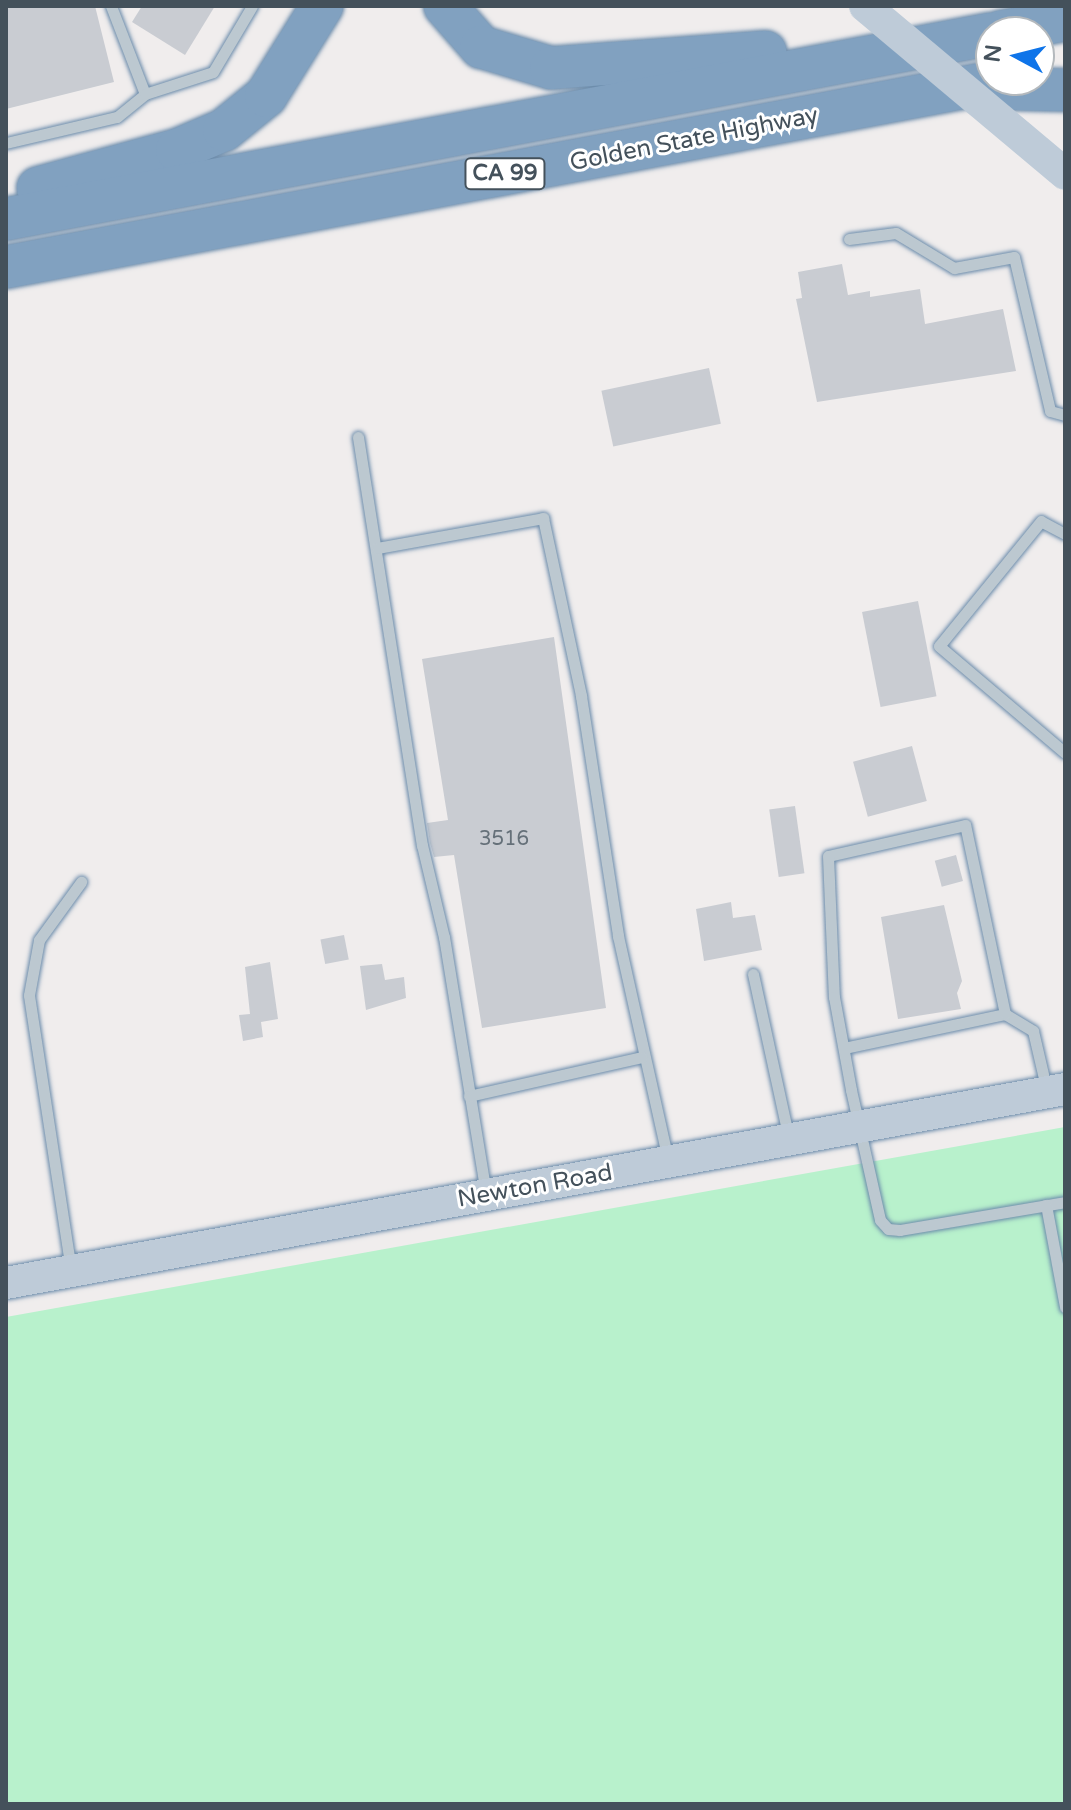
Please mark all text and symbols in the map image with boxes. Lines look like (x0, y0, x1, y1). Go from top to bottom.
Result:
north arrow (975, 16, 1055, 96)
text: N (979, 43, 1007, 64)
street label: Golden State Highway (567, 101, 821, 177)
road number: CA 99 (463, 156, 547, 192)
house number: 3516 (479, 827, 529, 851)
street label: Newton Road (455, 1158, 615, 1214)

